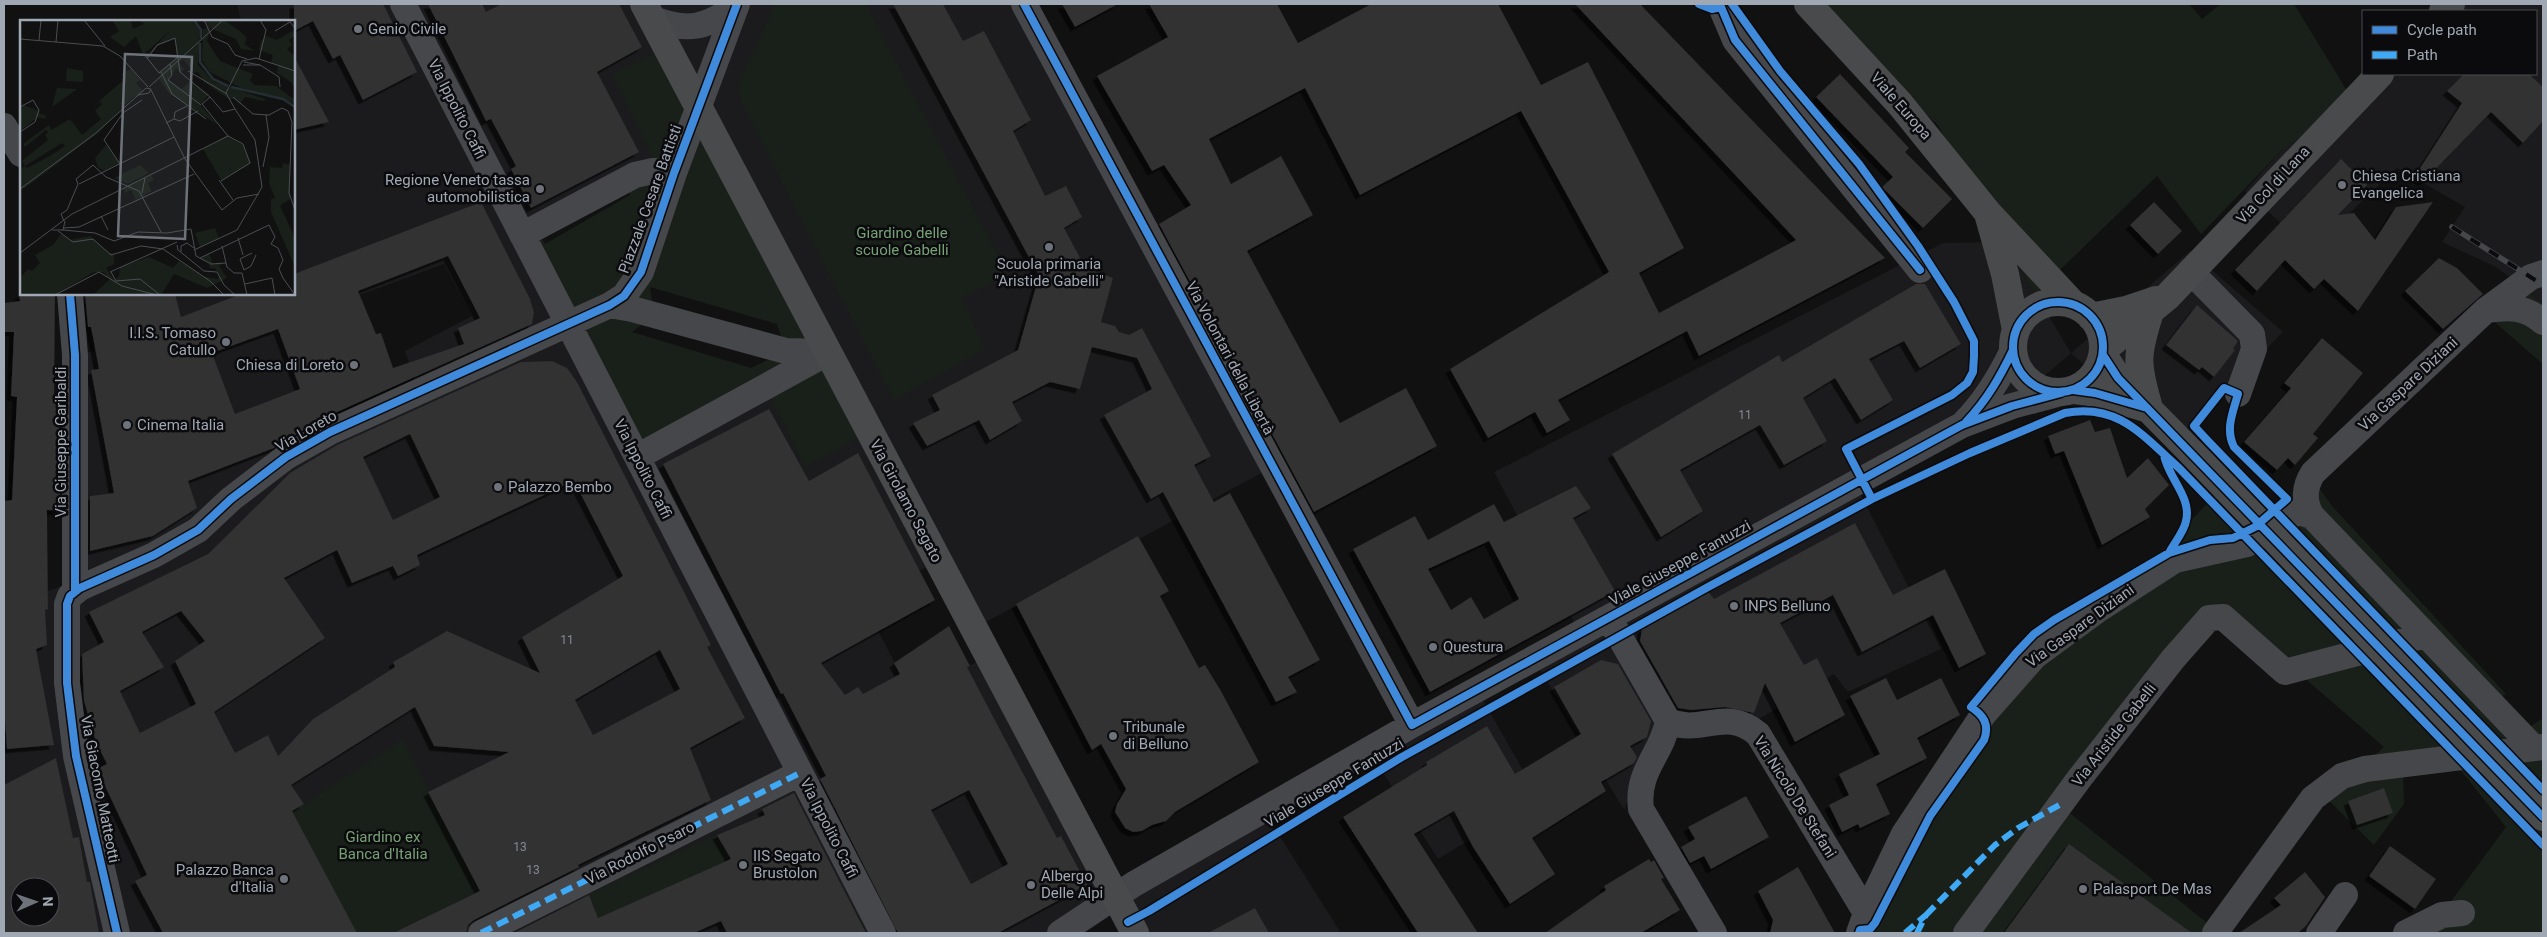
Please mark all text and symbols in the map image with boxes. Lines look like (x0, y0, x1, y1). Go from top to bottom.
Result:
legend (2362, 10, 2537, 75)
inset map (20, 20, 295, 295)
place label: Genio Civile (368, 20, 446, 38)
text: Cycle path (2407, 21, 2477, 39)
marker: Genio Civile (352, 23, 364, 35)
text: Path (2407, 46, 2438, 64)
street label: Via Ippolito Caffi (424, 56, 490, 162)
street label: Viale Europa (1867, 69, 1935, 143)
street label: Piazzale Cesare Battisti (615, 122, 685, 276)
street label: Via Col di Lana (2233, 143, 2313, 227)
place label: Chiesa Cristiana Evangelica (2352, 167, 2461, 202)
place label: Regione Veneto tassa automobilistica (385, 171, 530, 206)
marker: Chiesa Cristiana Evangelica (2336, 179, 2348, 191)
marker: Regione Veneto tassa automobilistica (534, 183, 546, 195)
park label: Giardino delle scuole Gabelli (855, 224, 949, 259)
marker: Scuola primaria "Aristide Gabelli" (1043, 241, 1055, 253)
place label: Scuola primaria "Aristide Gabelli" (994, 255, 1104, 290)
street label: Via Volontari della Libertà (1182, 278, 1278, 438)
place label: I.I.S. Tomaso Catullo (129, 324, 216, 359)
street label: Via Gaspare Diziani (2355, 333, 2461, 435)
marker: I.I.S. Tomaso Catullo (220, 336, 232, 348)
place label: Chiesa di Loreto (236, 356, 344, 374)
marker: Chiesa di Loreto (348, 359, 360, 371)
street label: Via Giuseppe Garibaldi (52, 367, 70, 517)
street label: Via Loreto (272, 406, 340, 456)
house number: 11 (1738, 408, 1752, 422)
place label: Cinema Italia (137, 416, 224, 434)
street label: Via Ippolito Caffi (610, 416, 676, 522)
marker: Cinema Italia (121, 419, 133, 431)
street label: Via Girolamo Segato (866, 437, 946, 565)
place label: Palazzo Bembo (508, 478, 612, 496)
marker: Palazzo Bembo (492, 481, 504, 493)
street label: Viale Giuseppe Fantuzzi (1606, 517, 1754, 609)
street label: Via Gaspare Diziani (2022, 581, 2138, 671)
place label: INPS Belluno (1744, 597, 1831, 615)
marker: INPS Belluno (1728, 600, 1740, 612)
house number: 11 (560, 633, 574, 647)
place label: Questura (1443, 638, 1503, 656)
marker: Questura (1427, 641, 1439, 653)
street label: Via Aristide Gabelli (2068, 680, 2160, 790)
street label: Via Giacomo Matteotti (77, 714, 123, 864)
place label: Tribunale di Belluno (1123, 718, 1189, 753)
marker: Tribunale di Belluno (1107, 730, 1119, 742)
street label: Via Nicolò De Stefani (1750, 733, 1840, 861)
street label: Viale Giuseppe Fantuzzi (1261, 734, 1407, 832)
street label: Via Ippolito Caffi (796, 775, 862, 881)
street label: Via Rodolfo Psaro (583, 818, 697, 888)
park label: Giardino ex Banca d'Italia (338, 828, 428, 863)
house number: 13 (513, 840, 527, 854)
place label: IIS Segato Brustolon (753, 847, 821, 882)
marker: IIS Segato Brustolon (737, 859, 749, 871)
place label: Palazzo Banca d'Italia (176, 861, 274, 896)
house number: 13 (526, 863, 540, 877)
place label: Albergo Delle Alpi (1041, 867, 1103, 902)
marker: Palazzo Banca d'Italia (278, 873, 290, 885)
north arrow (10, 877, 60, 927)
marker: Albergo Delle Alpi (1025, 879, 1037, 891)
place label: Palasport De Mas (2093, 880, 2212, 898)
marker: Palasport De Mas (2077, 883, 2089, 895)
text: N (40, 896, 56, 907)

